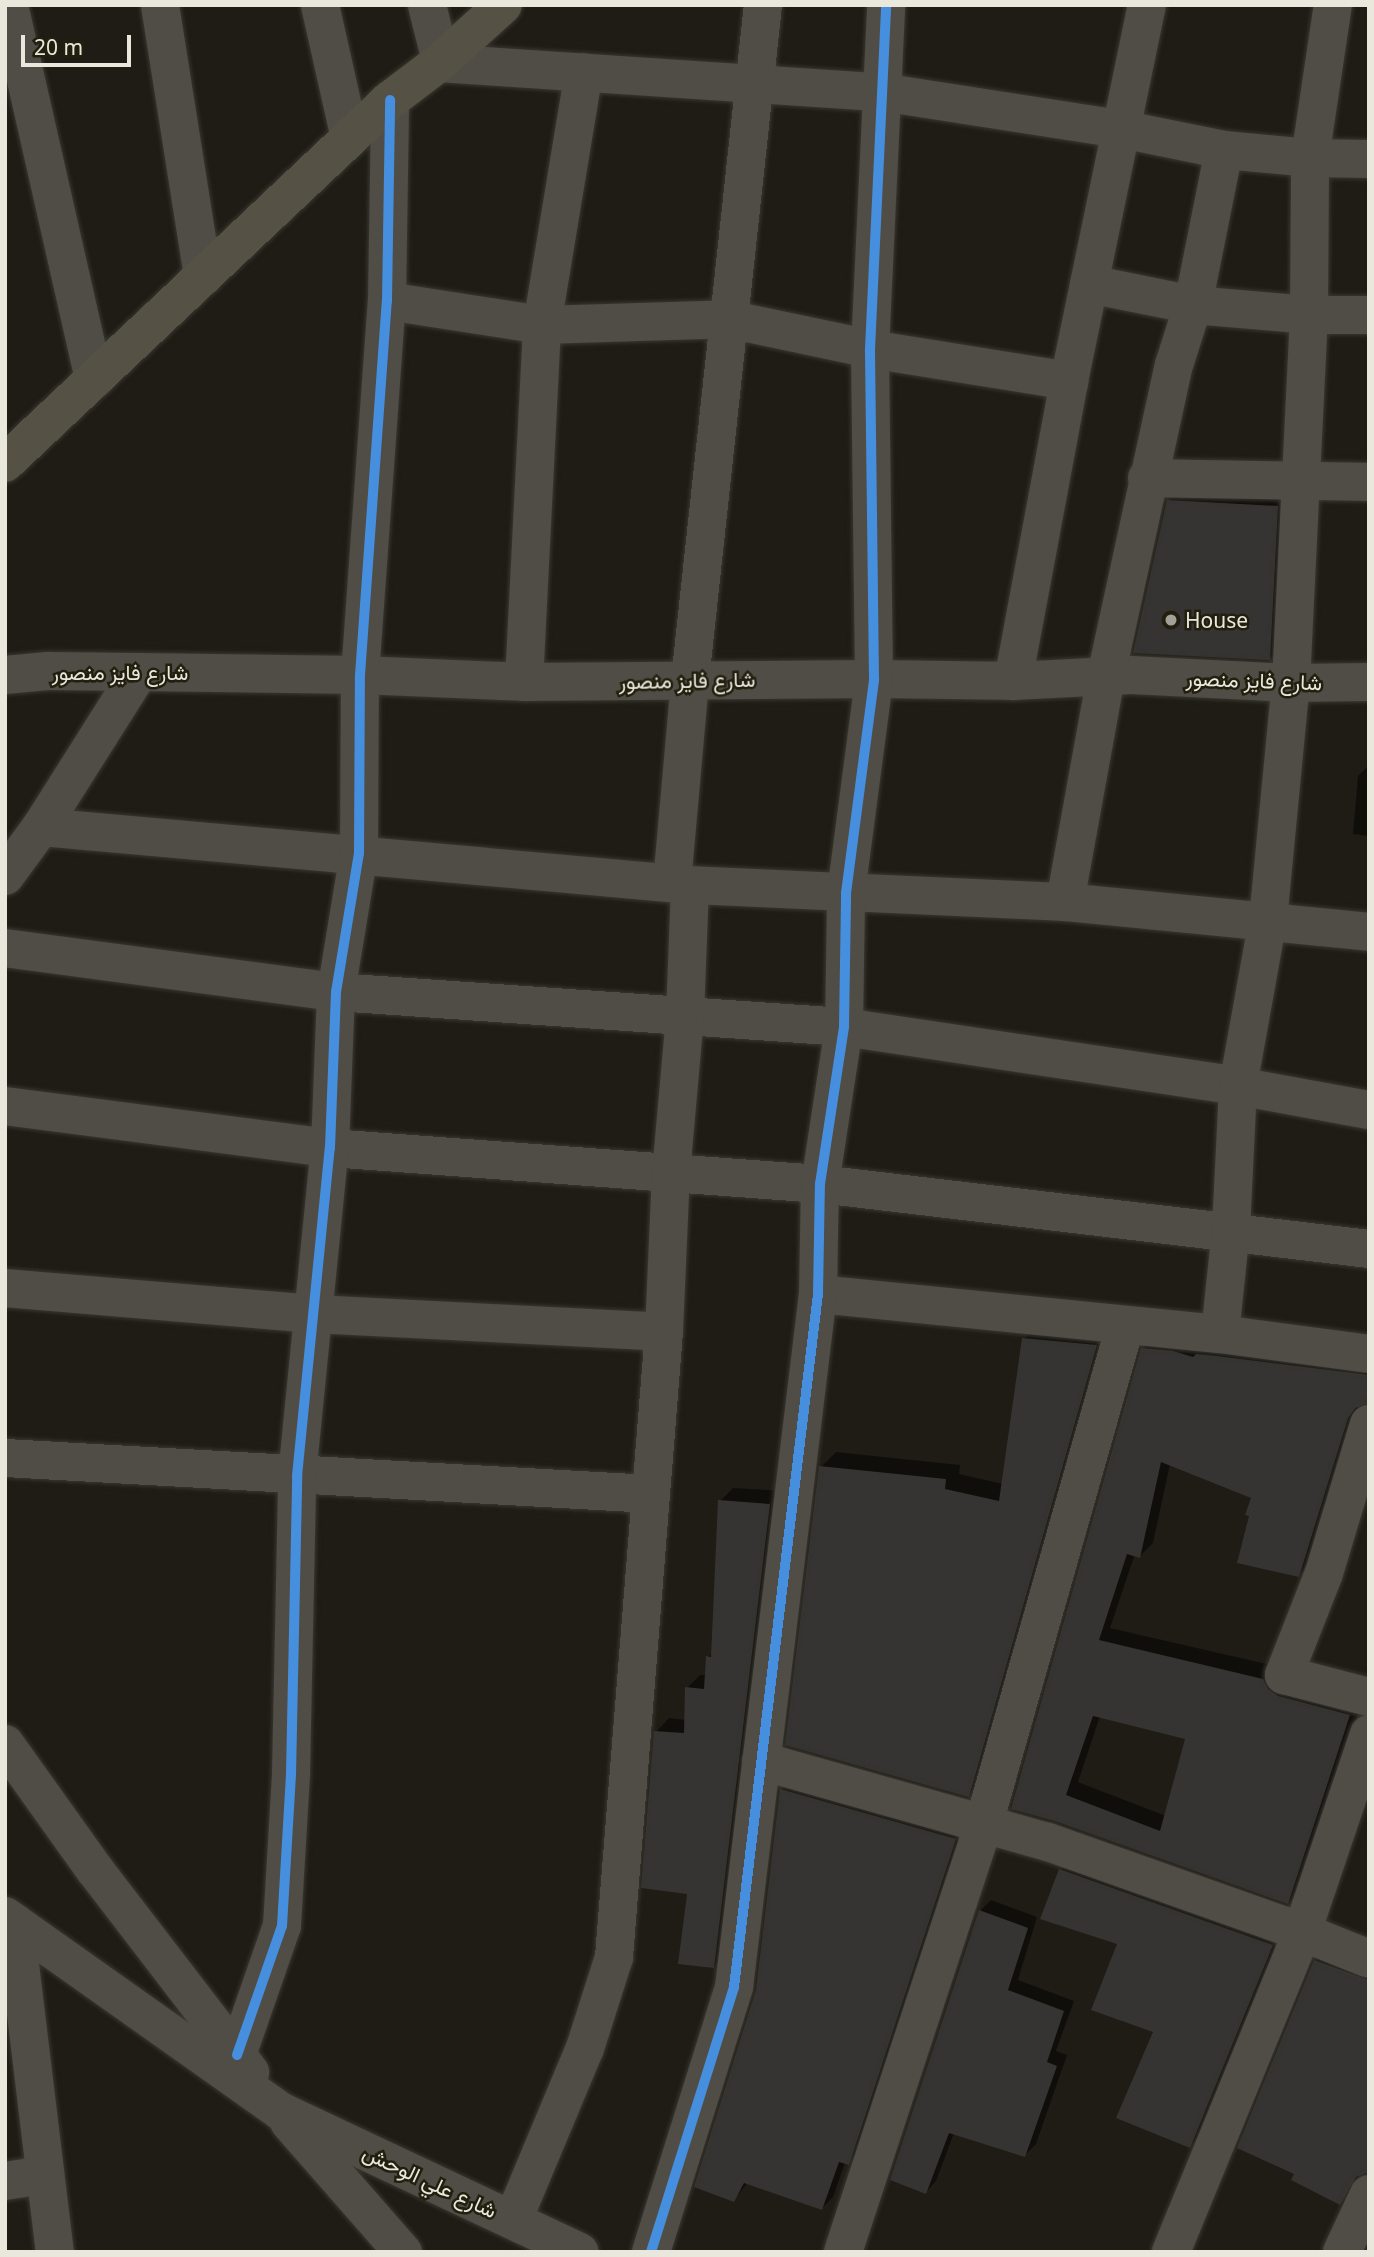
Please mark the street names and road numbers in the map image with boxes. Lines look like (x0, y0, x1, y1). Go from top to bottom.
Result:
street label: شارع فايز منصور (52, 659, 188, 685)
street label: شارع فايز منصور (1185, 665, 1323, 695)
street label: شارع فايز منصور (619, 666, 755, 694)
street label: شارع علي الوحش (359, 2139, 501, 2223)

